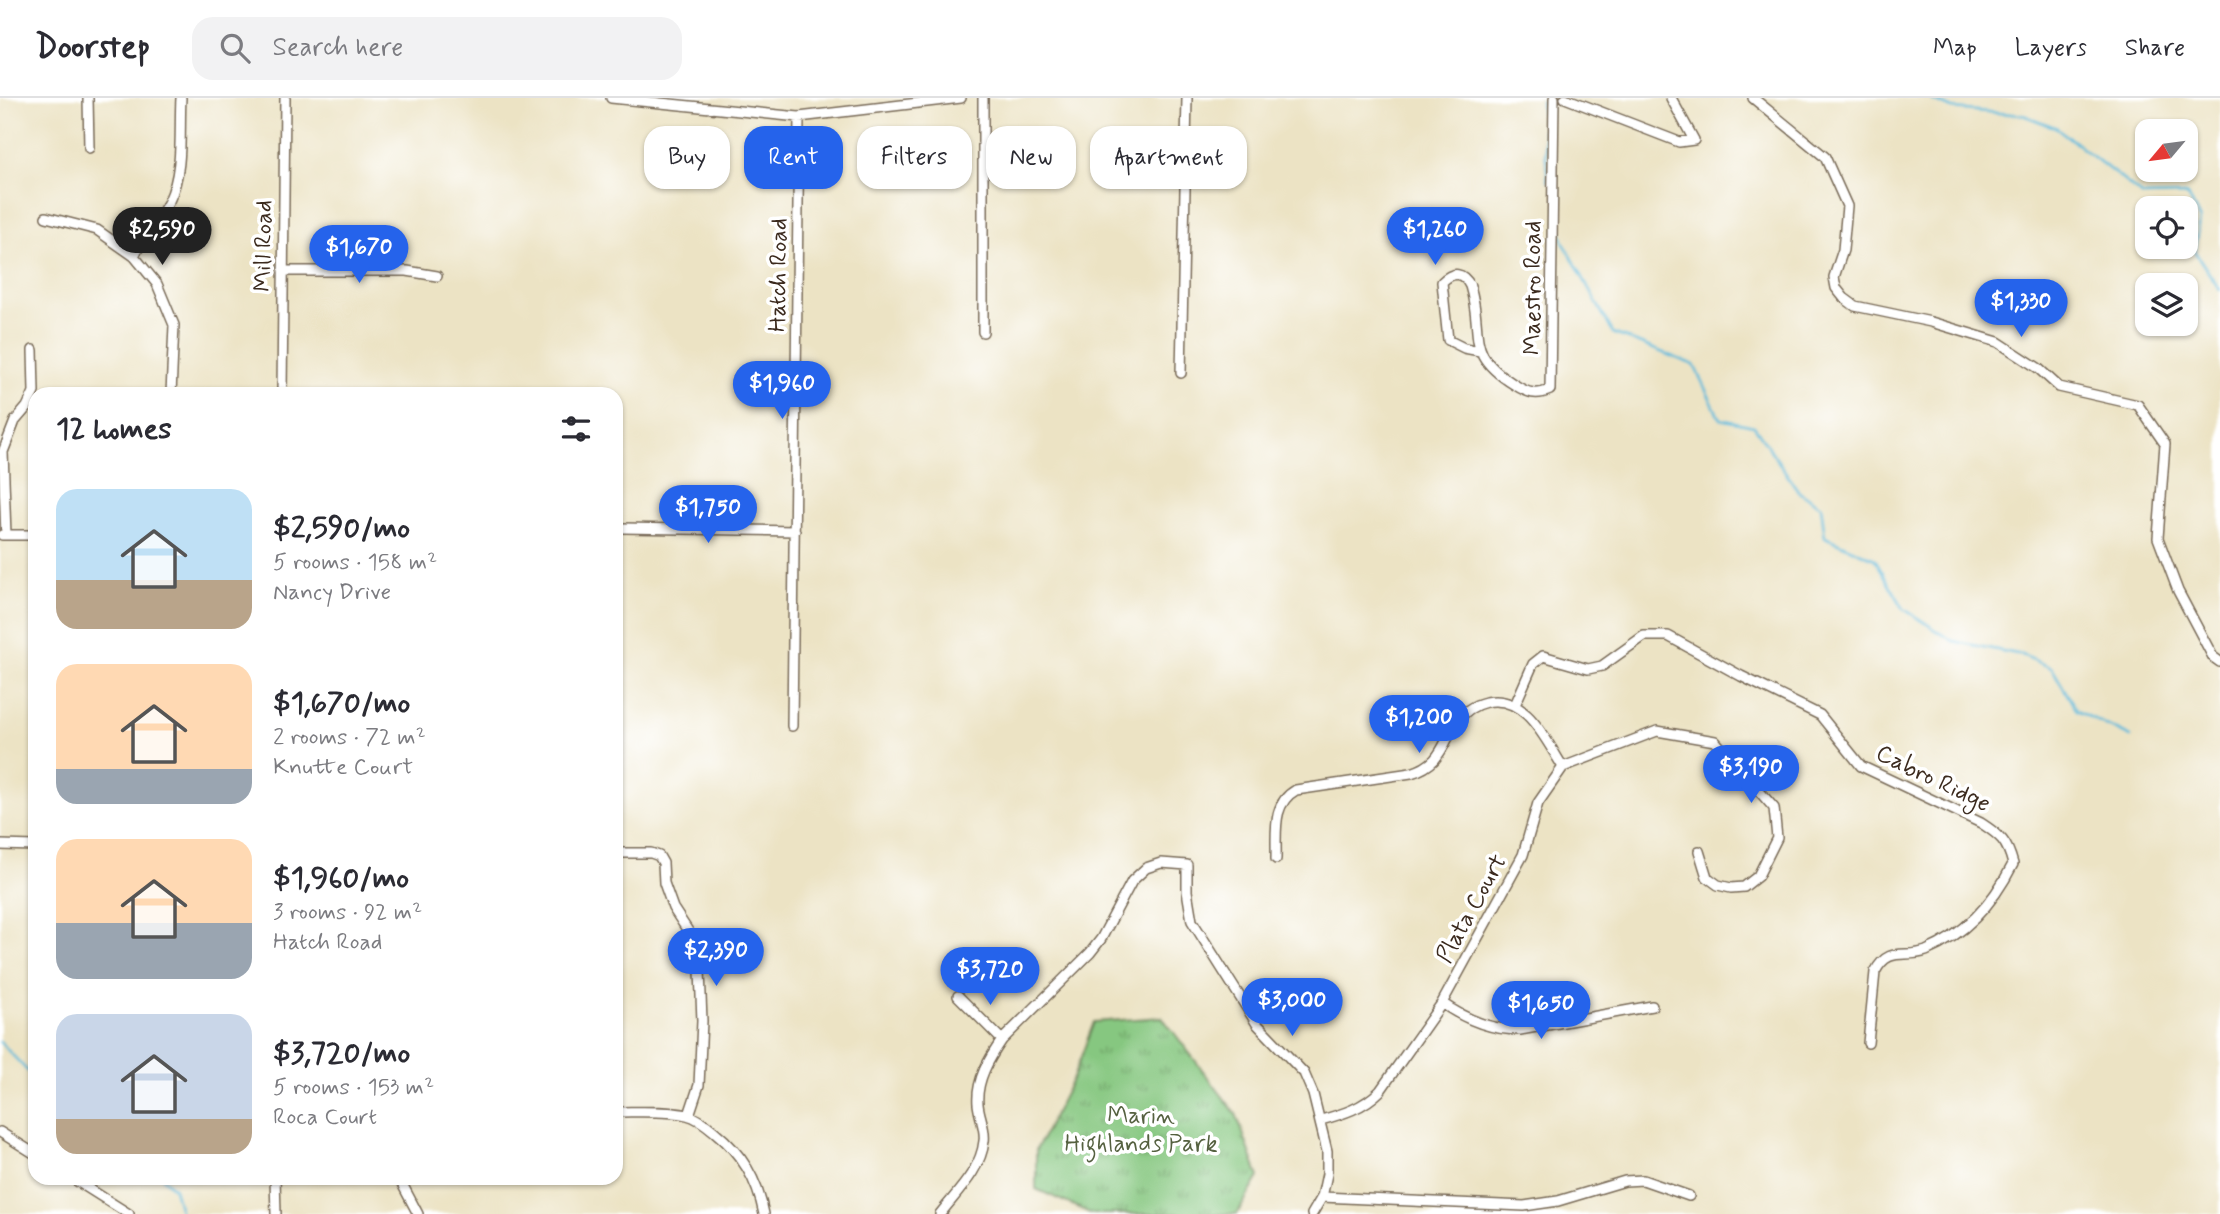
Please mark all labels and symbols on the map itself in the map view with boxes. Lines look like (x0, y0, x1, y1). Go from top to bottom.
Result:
north arrow (2135, 119, 2198, 182)
street label: Mill Road (248, 200, 280, 292)
pin: $2,590 (105, 208, 219, 267)
pin: $1,260 (1378, 208, 1492, 267)
street label: Hatch Road (763, 218, 795, 332)
street label: Maestro Road (1518, 221, 1549, 355)
pin: $1,670 (302, 226, 416, 285)
pin: $1,330 (1964, 280, 2078, 339)
pin: $1,960 (725, 362, 839, 421)
pin: $1,750 (651, 486, 765, 545)
pin: $1,200 (1362, 696, 1476, 755)
street label: Cabro Ridge (1870, 738, 1995, 822)
pin: $3,190 (1694, 746, 1808, 805)
street label: Plata Court (1429, 849, 1515, 969)
pin: $2,390 (659, 928, 773, 988)
pin: $3,720 (933, 948, 1047, 1007)
pin: $3,000 (1235, 978, 1349, 1038)
pin: $1,650 (1484, 982, 1598, 1041)
park label: Marin Highlands Park (1064, 1101, 1218, 1163)

